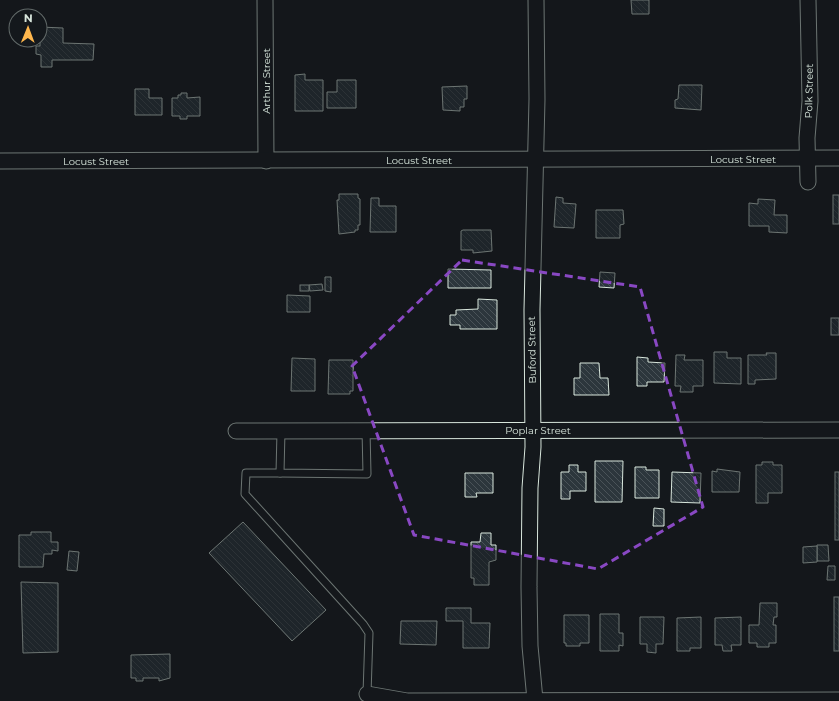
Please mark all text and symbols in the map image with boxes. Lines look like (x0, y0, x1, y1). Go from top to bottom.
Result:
north arrow (8, 8, 48, 48)
text: N (24, 11, 33, 25)
street label: Arthur Street (260, 48, 273, 114)
street label: Polk Street (802, 63, 816, 119)
street label: Locust Street (710, 153, 776, 166)
street label: Locust Street (386, 154, 452, 167)
street label: Locust Street (63, 155, 129, 168)
street label: Buford Street (525, 316, 539, 384)
street label: Poplar Street (505, 424, 571, 437)

